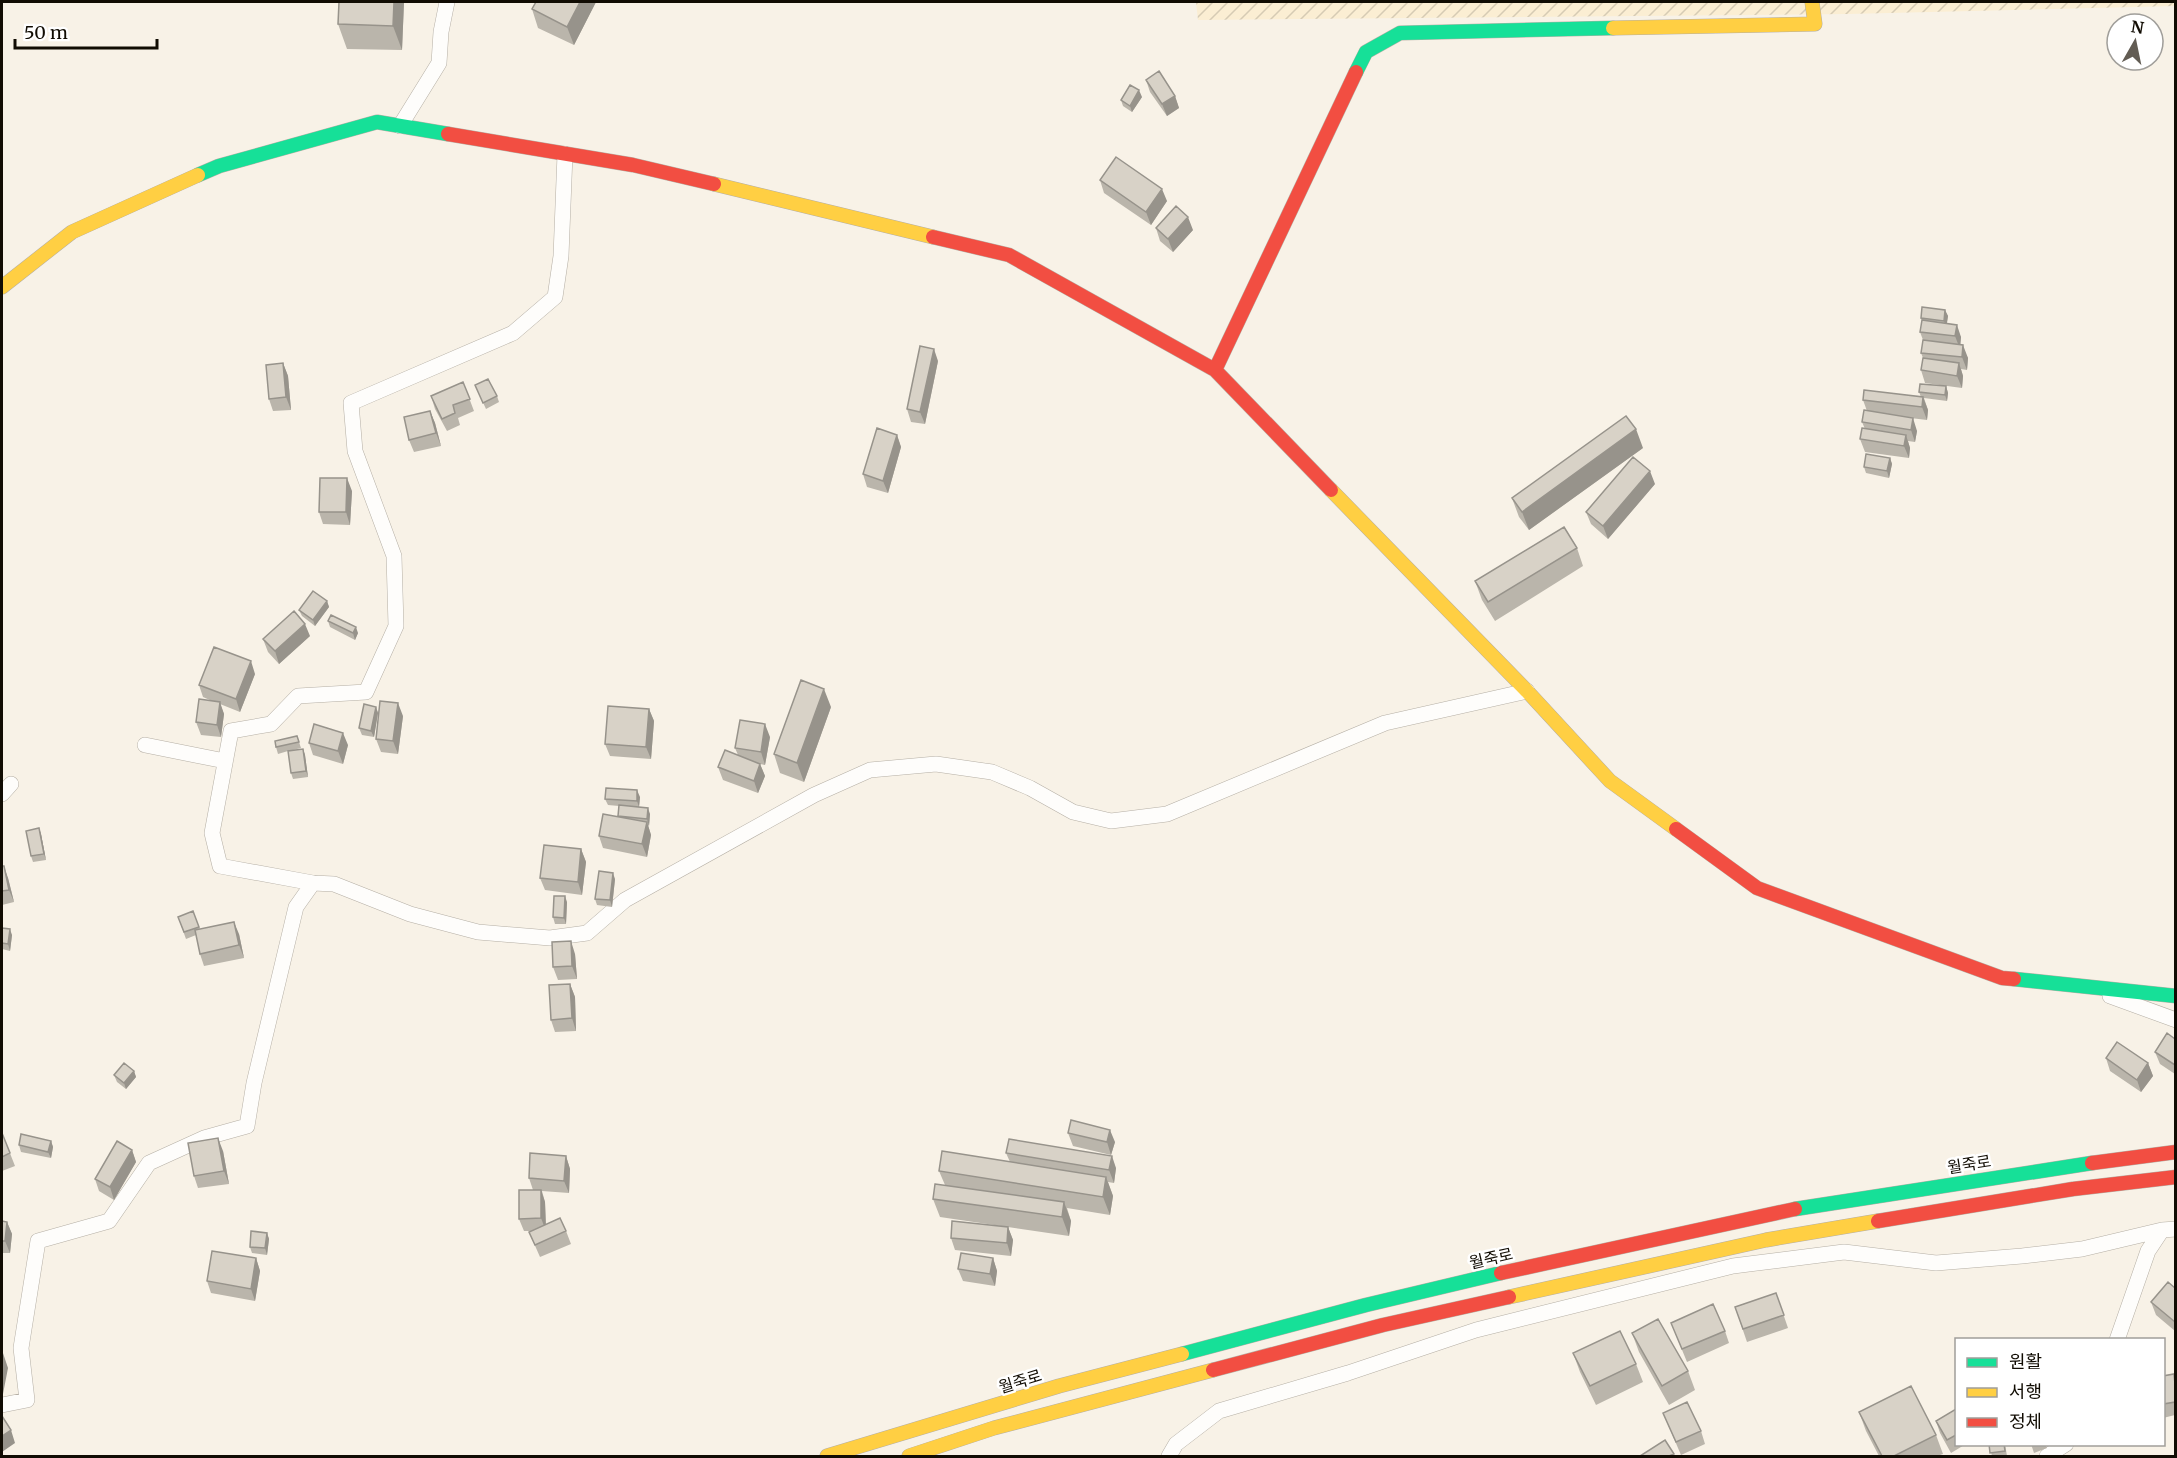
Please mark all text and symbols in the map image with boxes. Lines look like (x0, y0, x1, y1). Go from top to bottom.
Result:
scale bar (15, 12, 158, 50)
north arrow (2105, 12, 2165, 72)
text: N (2130, 16, 2146, 38)
text: 50 m (24, 21, 68, 44)
street label: 월죽로 (1946, 1151, 1993, 1177)
street label: 월죽로 (1467, 1243, 1515, 1273)
legend (1955, 1338, 2165, 1446)
text: 원활 (2009, 1350, 2042, 1373)
street label: 월죽로 (996, 1365, 1044, 1397)
text: 서행 (2009, 1380, 2042, 1403)
text: 정체 (2009, 1410, 2042, 1433)

